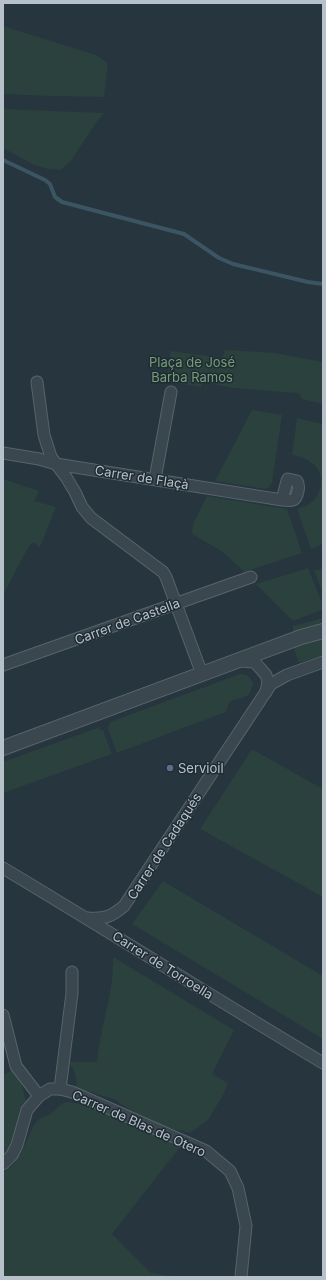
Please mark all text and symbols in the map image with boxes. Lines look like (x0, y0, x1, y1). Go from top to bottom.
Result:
park label: Plaça de José Barba Ramos (149, 354, 235, 385)
street label: Carrer de Flaçà (94, 462, 190, 492)
street label: Carrer de Castella (72, 595, 182, 647)
place label: Servioil (178, 760, 224, 776)
marker: Servioil (165, 763, 175, 773)
street label: Carrer de Cadaqués (124, 790, 205, 902)
street label: Carrer de Torroella (110, 928, 216, 1002)
street label: Carrer de Blas de Otero (70, 1086, 209, 1160)

